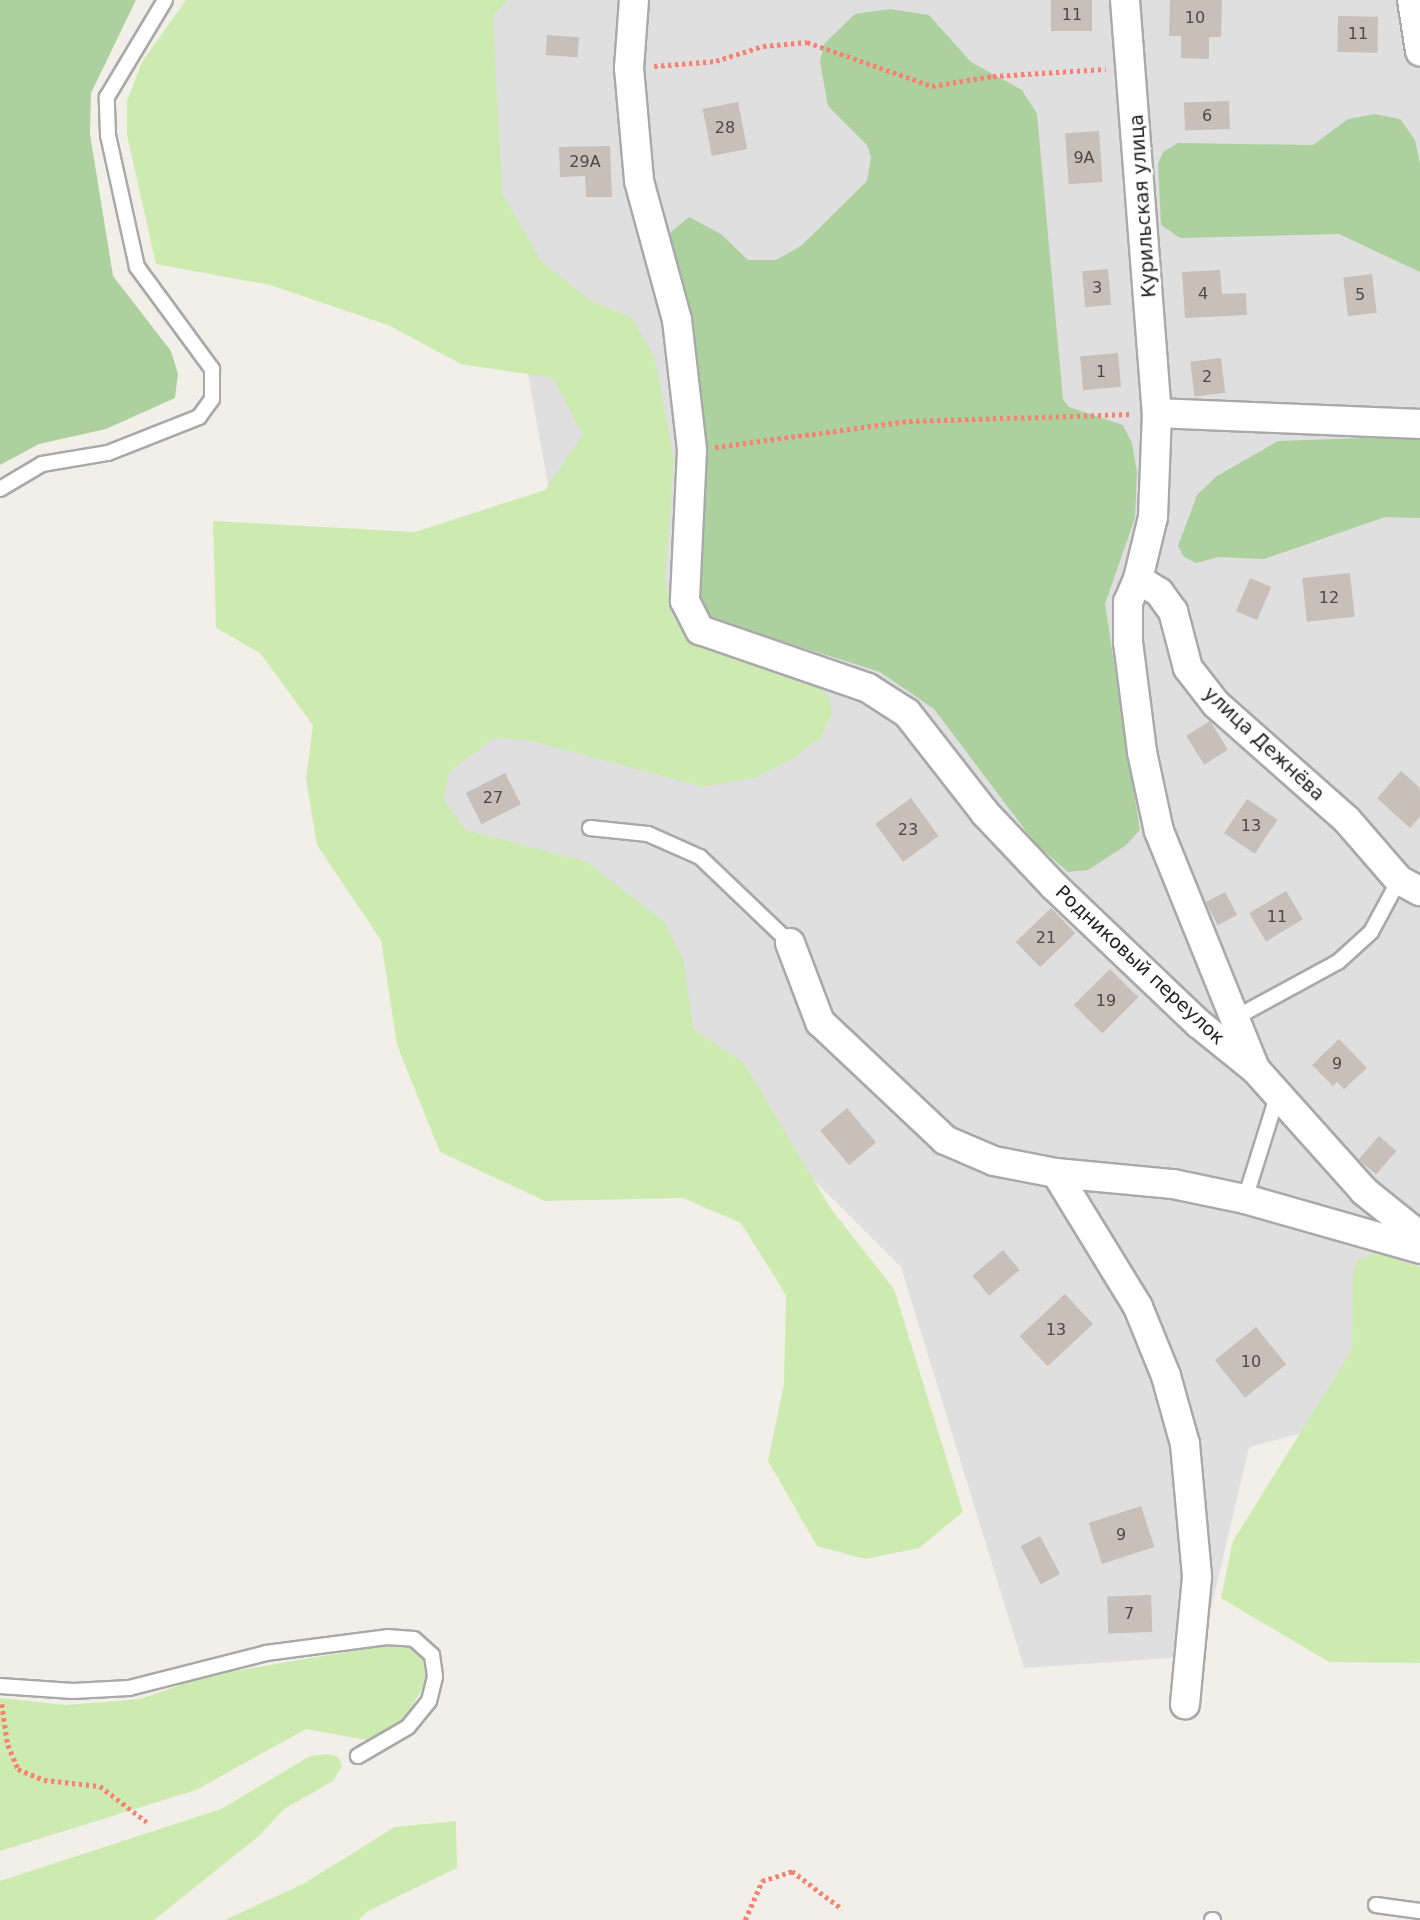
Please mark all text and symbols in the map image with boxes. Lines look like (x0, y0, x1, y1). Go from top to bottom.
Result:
house number: 11 (1062, 5, 1082, 25)
house number: 10 (1185, 8, 1205, 28)
house number: 11 (1348, 24, 1368, 44)
house number: 6 (1202, 106, 1212, 126)
street label: Курильская улица (1125, 114, 1161, 298)
house number: 28 (715, 118, 735, 138)
house number: 9А (1073, 148, 1095, 168)
house number: 29А (569, 152, 601, 172)
house number: 3 (1092, 278, 1102, 298)
house number: 4 (1198, 284, 1208, 304)
house number: 5 (1355, 285, 1365, 305)
house number: 1 (1096, 362, 1106, 382)
house number: 2 (1202, 367, 1212, 387)
house number: 12 (1319, 588, 1339, 608)
street label: улица Дежнёва (1199, 682, 1329, 806)
house number: 27 (483, 788, 503, 808)
house number: 13 (1241, 816, 1261, 836)
house number: 23 (898, 820, 918, 840)
street label: Родниковый переулок (1051, 881, 1229, 1049)
house number: 11 (1267, 907, 1287, 927)
house number: 21 (1036, 928, 1056, 948)
house number: 19 (1096, 991, 1116, 1011)
house number: 9 (1332, 1054, 1342, 1074)
house number: 13 (1046, 1320, 1066, 1340)
house number: 10 (1241, 1352, 1261, 1372)
house number: 9 (1116, 1525, 1126, 1545)
house number: 7 (1124, 1604, 1134, 1624)

